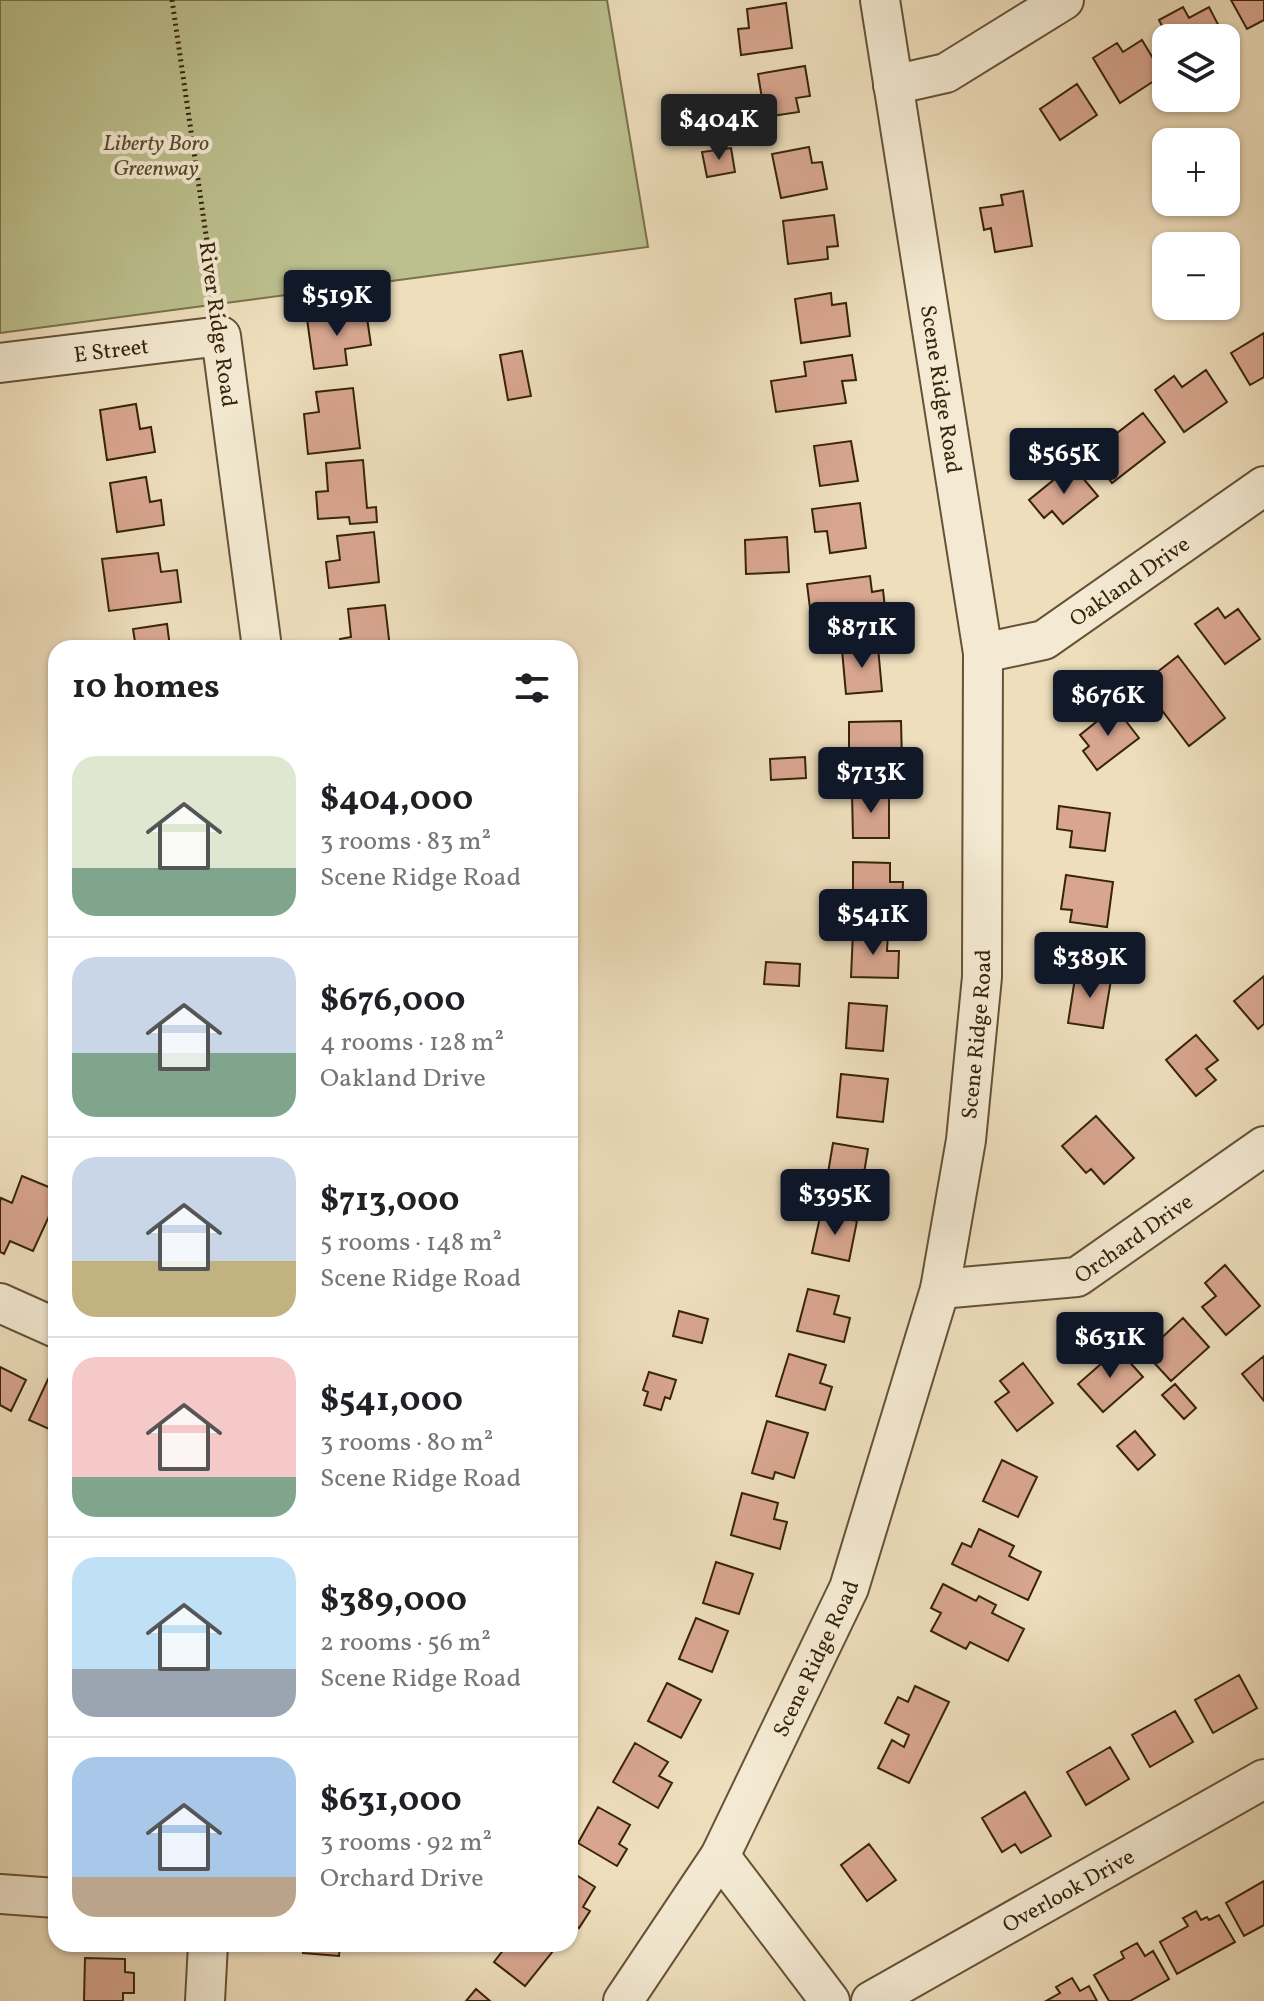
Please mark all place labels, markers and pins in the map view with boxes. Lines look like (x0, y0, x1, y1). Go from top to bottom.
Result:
pin: $404K (663, 94, 775, 162)
pin: $519K (281, 270, 393, 338)
pin: $565K (1008, 428, 1120, 496)
pin: $871K (806, 602, 918, 670)
pin: $676K (1052, 670, 1164, 738)
pin: $713K (815, 747, 927, 815)
pin: $541K (817, 889, 929, 957)
pin: $389K (1034, 932, 1146, 1000)
pin: $395K (779, 1169, 891, 1237)
pin: $631K (1054, 1312, 1166, 1380)

